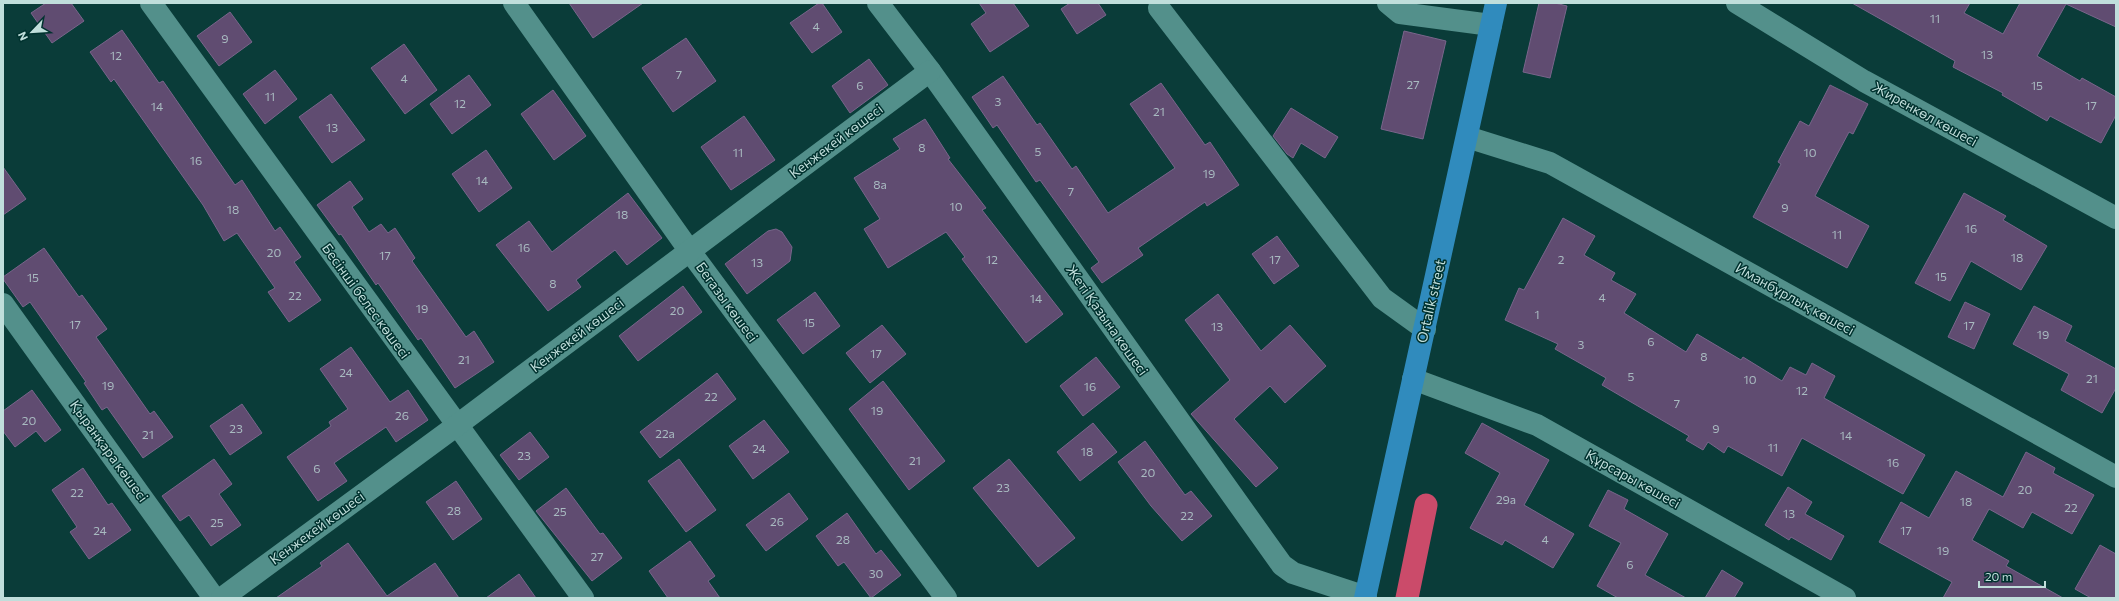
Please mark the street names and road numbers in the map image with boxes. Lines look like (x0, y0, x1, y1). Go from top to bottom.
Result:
street label: Жиренкөл көшесі (1870, 78, 1981, 149)
street label: Кенжекей көшесі (786, 100, 886, 181)
street label: Бесінші белес көшесі (319, 240, 414, 362)
street label: Ortalik street (1413, 257, 1448, 344)
street label: Бегазы көшесі (693, 259, 762, 345)
street label: Иманбұрлық көшесі (1733, 259, 1858, 338)
street label: Жеті Қазына көшесі (1063, 261, 1152, 378)
street label: Кенжекей көшесі (527, 294, 627, 375)
street label: Қыранқара көшесі (67, 396, 152, 505)
street label: Құрсары көшесі (1583, 446, 1683, 512)
street label: Кенжекей көшесі (266, 488, 367, 568)

